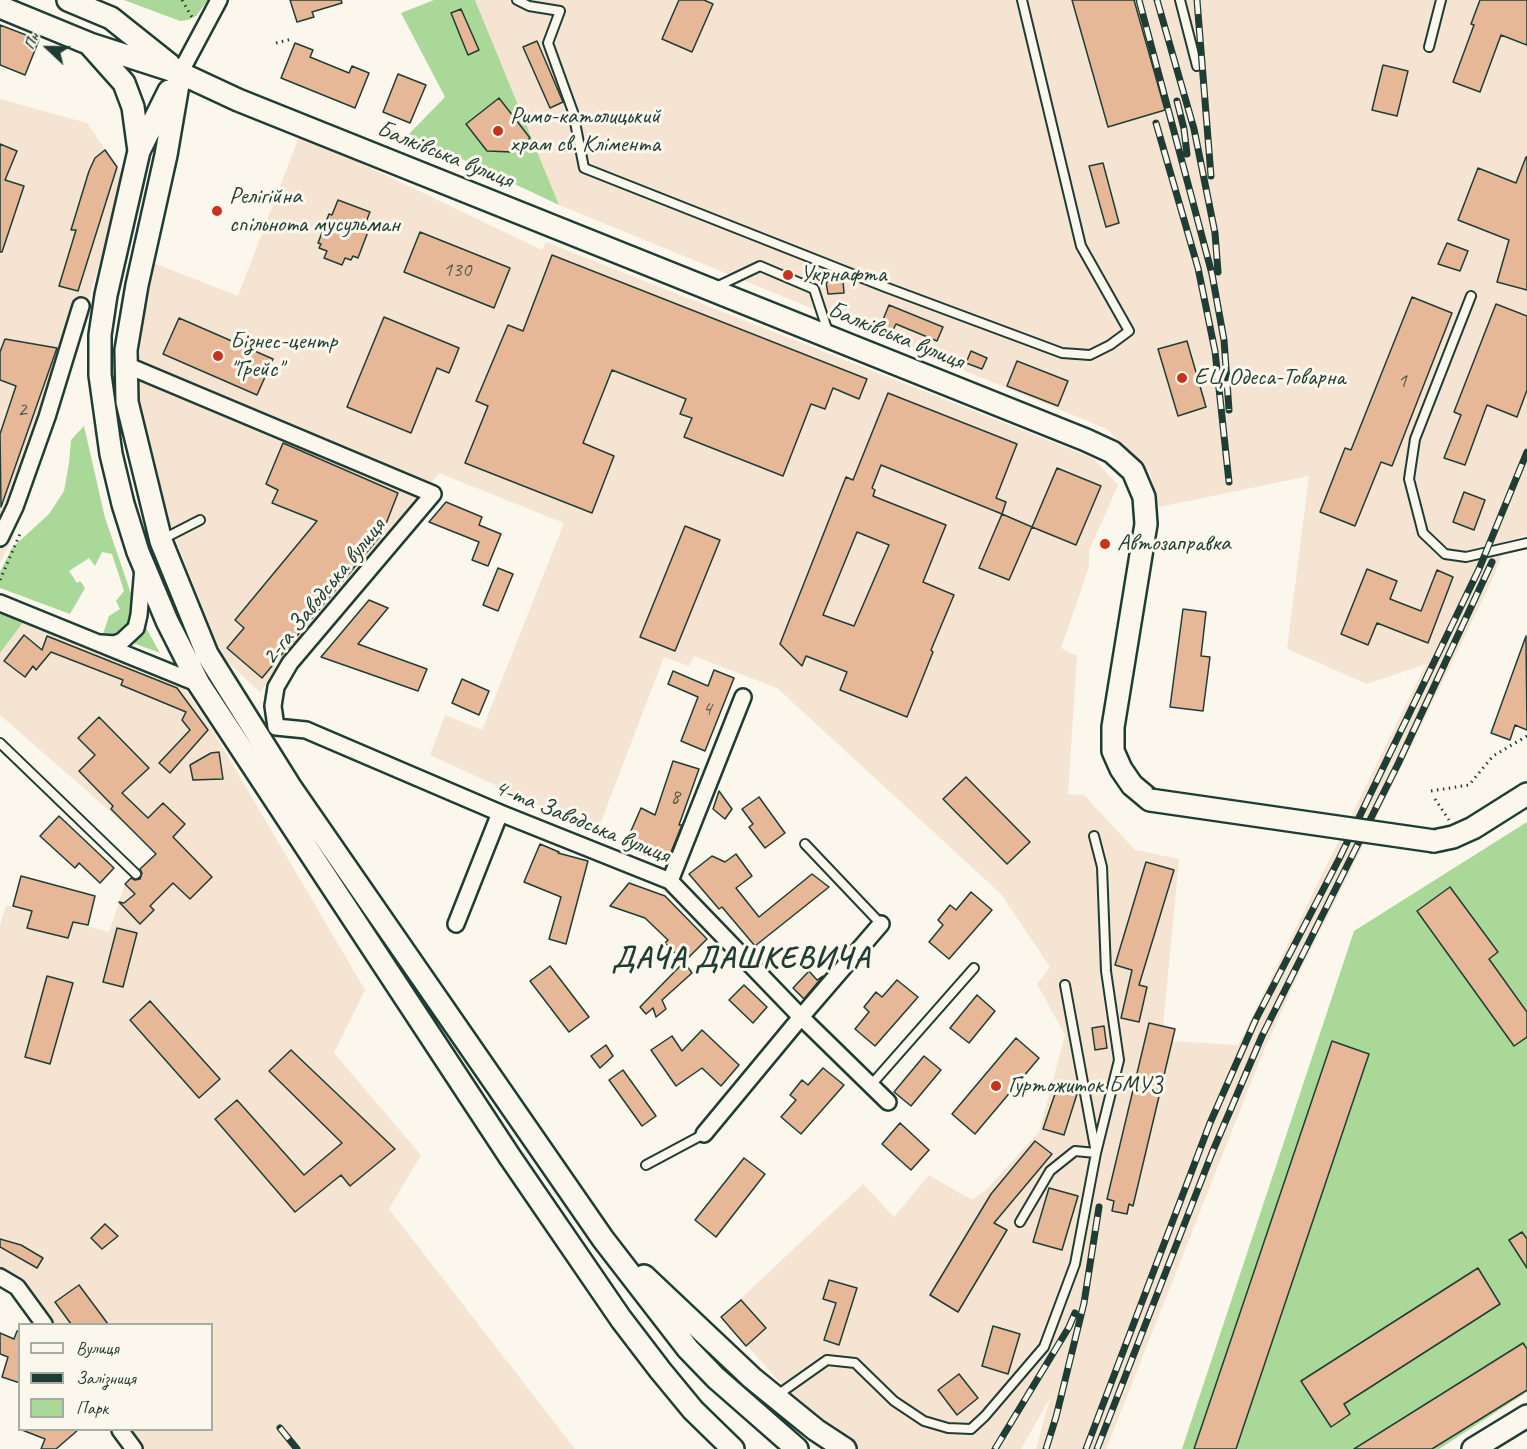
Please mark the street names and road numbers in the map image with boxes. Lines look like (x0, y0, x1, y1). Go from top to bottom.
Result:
street label: Балківська вулиця (373, 115, 517, 195)
street label: Балківська вулиця (824, 296, 968, 376)
street label: 2-га Заводська вулиця (256, 513, 392, 671)
street label: 4-та Заводська вулиця (490, 774, 674, 870)

